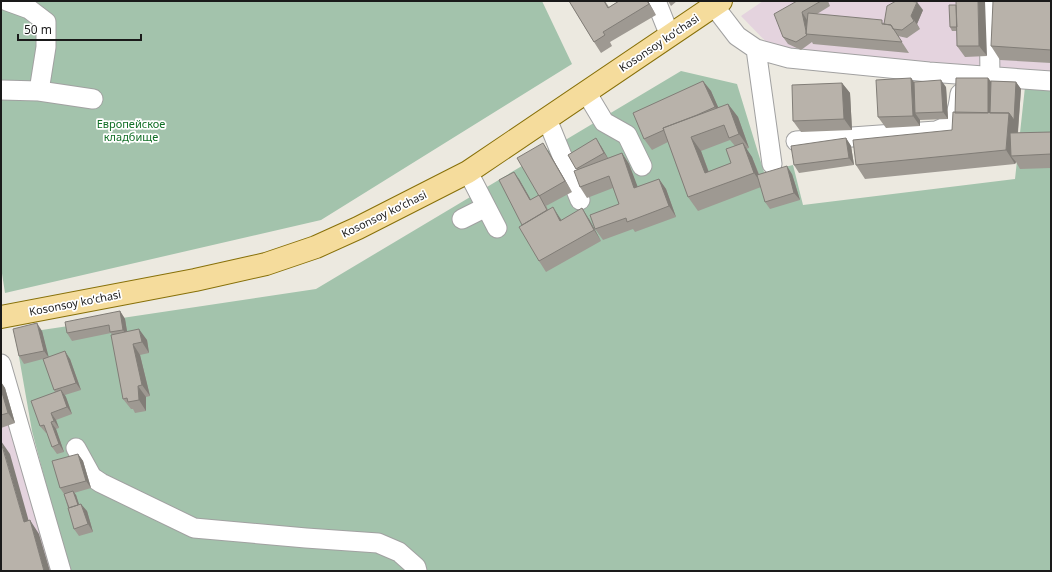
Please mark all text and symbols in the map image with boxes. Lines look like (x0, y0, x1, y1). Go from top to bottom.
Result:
street label: Kosonsoy koʻchasi (616, 10, 702, 75)
scale bar (18, 16, 141, 42)
text: 50 m (24, 21, 52, 38)
park label: Европейское кладбище (97, 116, 165, 144)
street label: Kosonsoy koʻchasi (339, 186, 429, 241)
street label: Kosonsoy koʻchasi (28, 286, 122, 319)

